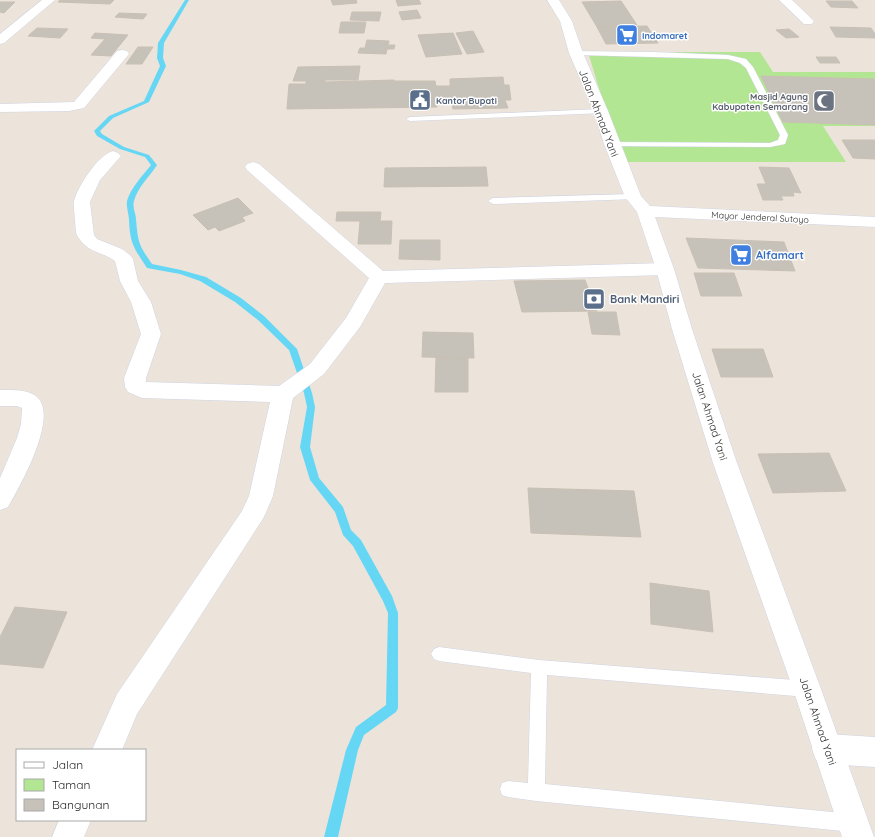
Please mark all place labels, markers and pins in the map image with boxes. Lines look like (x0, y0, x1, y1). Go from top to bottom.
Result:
supermarket icon: Indomaret (614, 22, 640, 48)
place label: Indomaret (642, 30, 688, 41)
public building icon: Kantor Bupati (407, 87, 433, 113)
mosque icon: Masjid Agung Kabupaten Semarang (811, 88, 837, 114)
place label: Masjid Agung Kabupaten Semarang (712, 91, 808, 112)
place label: Kantor Bupati (436, 95, 497, 106)
supermarket icon: Alfamart (728, 242, 754, 268)
place label: Alfamart (756, 248, 804, 262)
bank icon: Bank Mandiri (581, 286, 607, 312)
place label: Bank Mandiri (610, 292, 679, 306)

